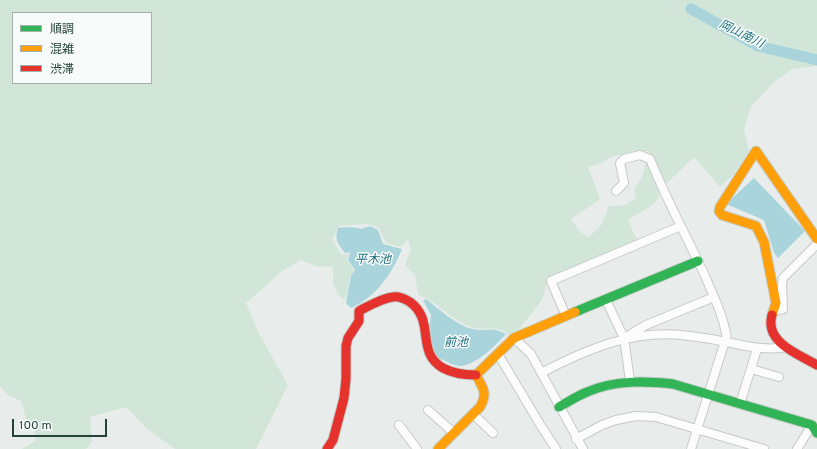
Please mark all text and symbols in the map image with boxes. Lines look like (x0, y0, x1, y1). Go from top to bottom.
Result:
legend (12, 12, 152, 84)
water label: 岡山南川 (716, 18, 766, 52)
text: 順調 (50, 22, 74, 38)
text: 混雑 (50, 42, 74, 58)
text: 渋滞 (50, 62, 74, 78)
water label: 平木池 (355, 254, 391, 268)
water label: 前池 (444, 337, 468, 351)
scale bar (14, 411, 109, 437)
text: 100 m (19, 418, 52, 434)

